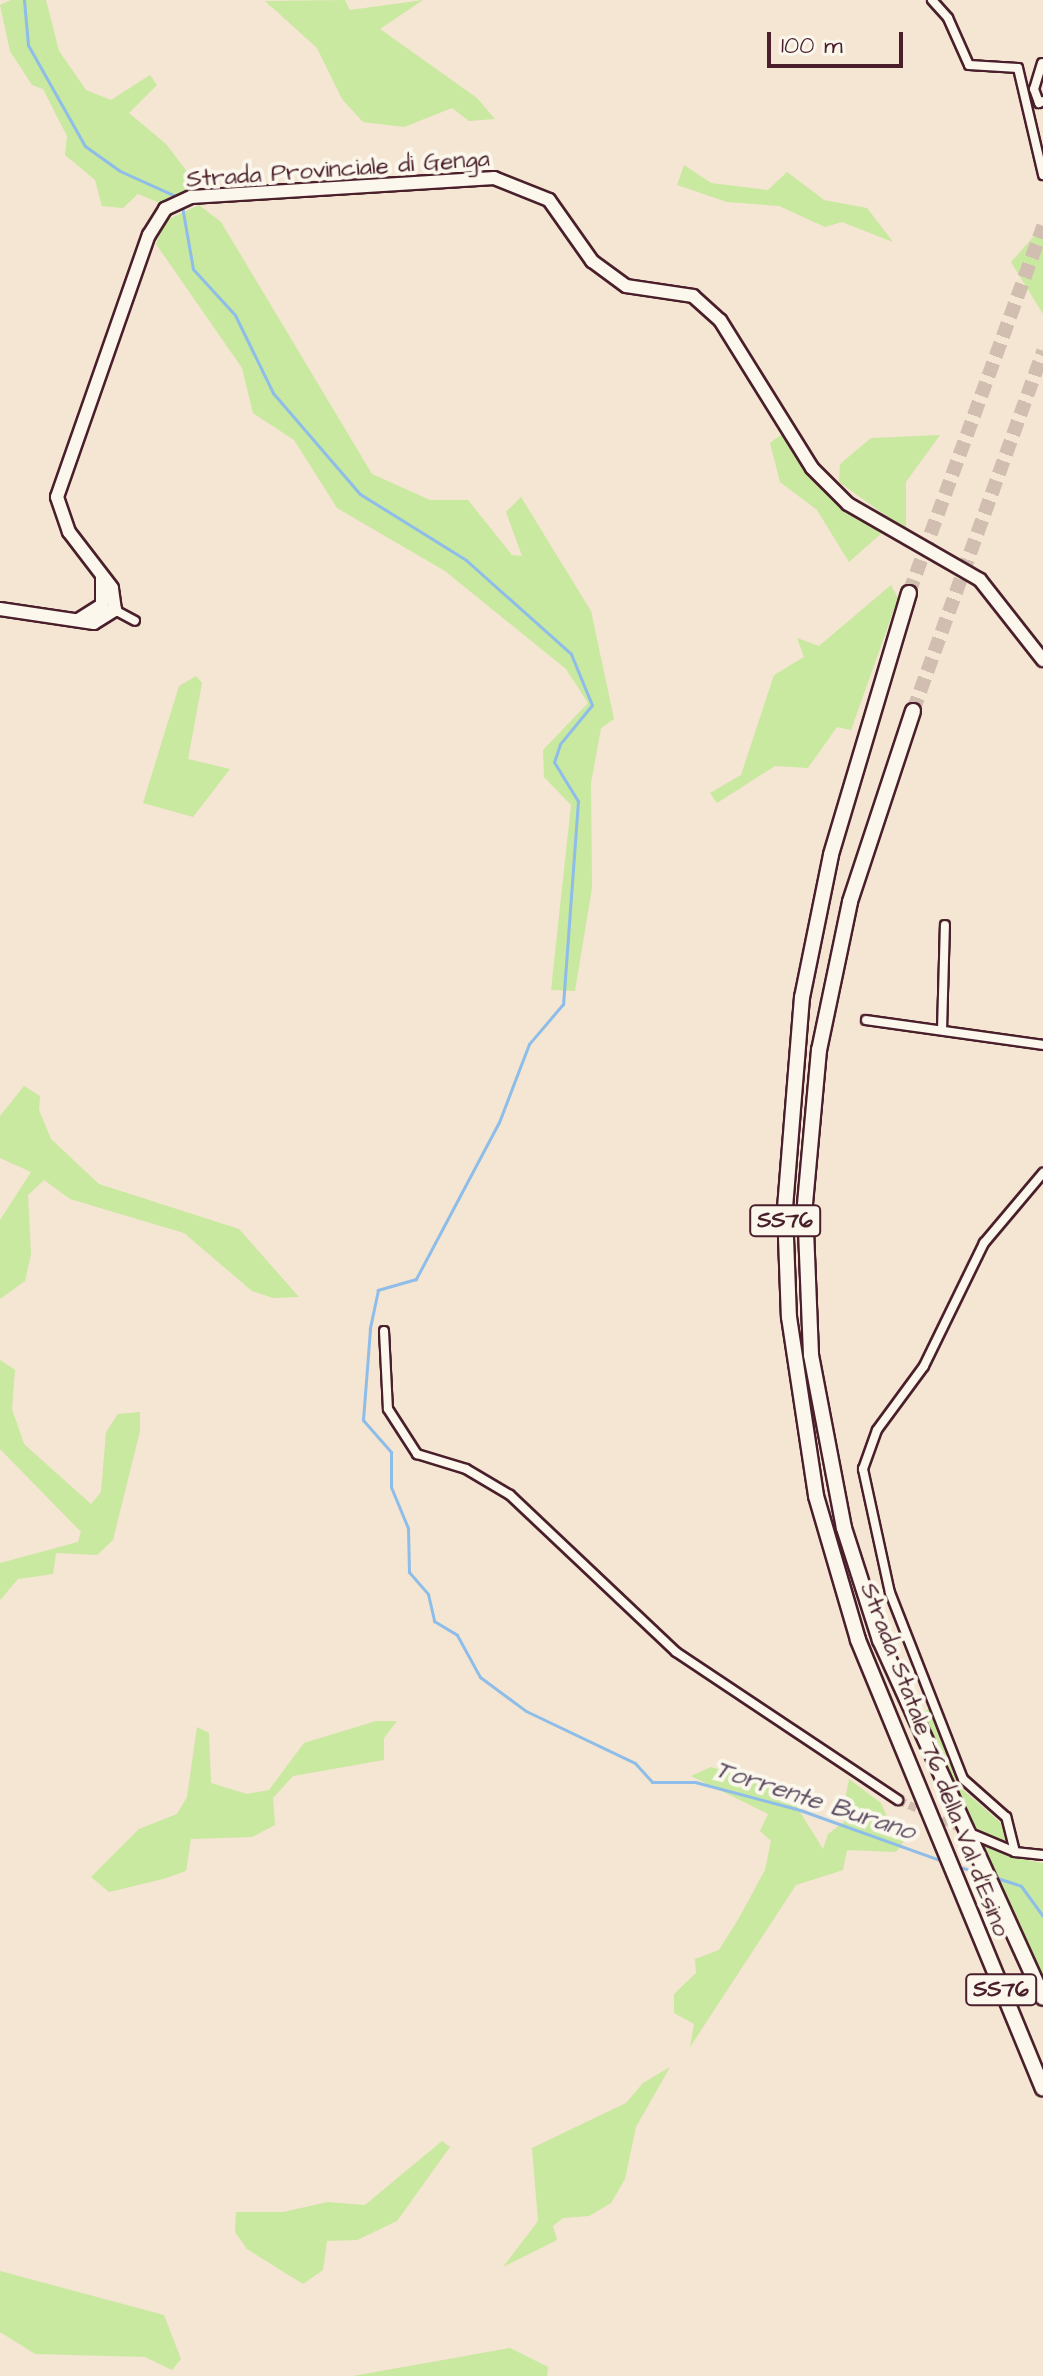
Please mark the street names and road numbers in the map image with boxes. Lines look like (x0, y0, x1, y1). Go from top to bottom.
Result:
street label: Strada Provinciale di Genga (185, 145, 491, 195)
road number: SS76 (749, 1203, 821, 1239)
street label: Strada Statale 76 della Val d'Esino (853, 1579, 1015, 1941)
road number: SS76 (965, 1972, 1037, 2008)

